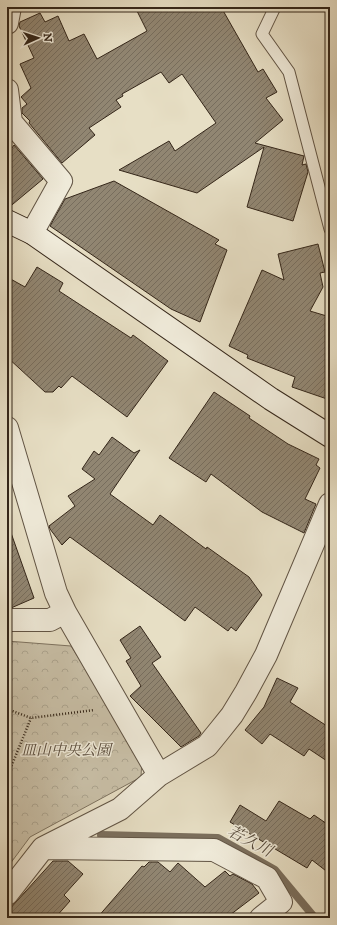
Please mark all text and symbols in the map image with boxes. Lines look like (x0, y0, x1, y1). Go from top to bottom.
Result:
north arrow (18, 18, 58, 58)
text: N (40, 33, 54, 42)
park label: 皿山中央公園 (21, 741, 114, 760)
water label: 若久川 (224, 821, 278, 862)

